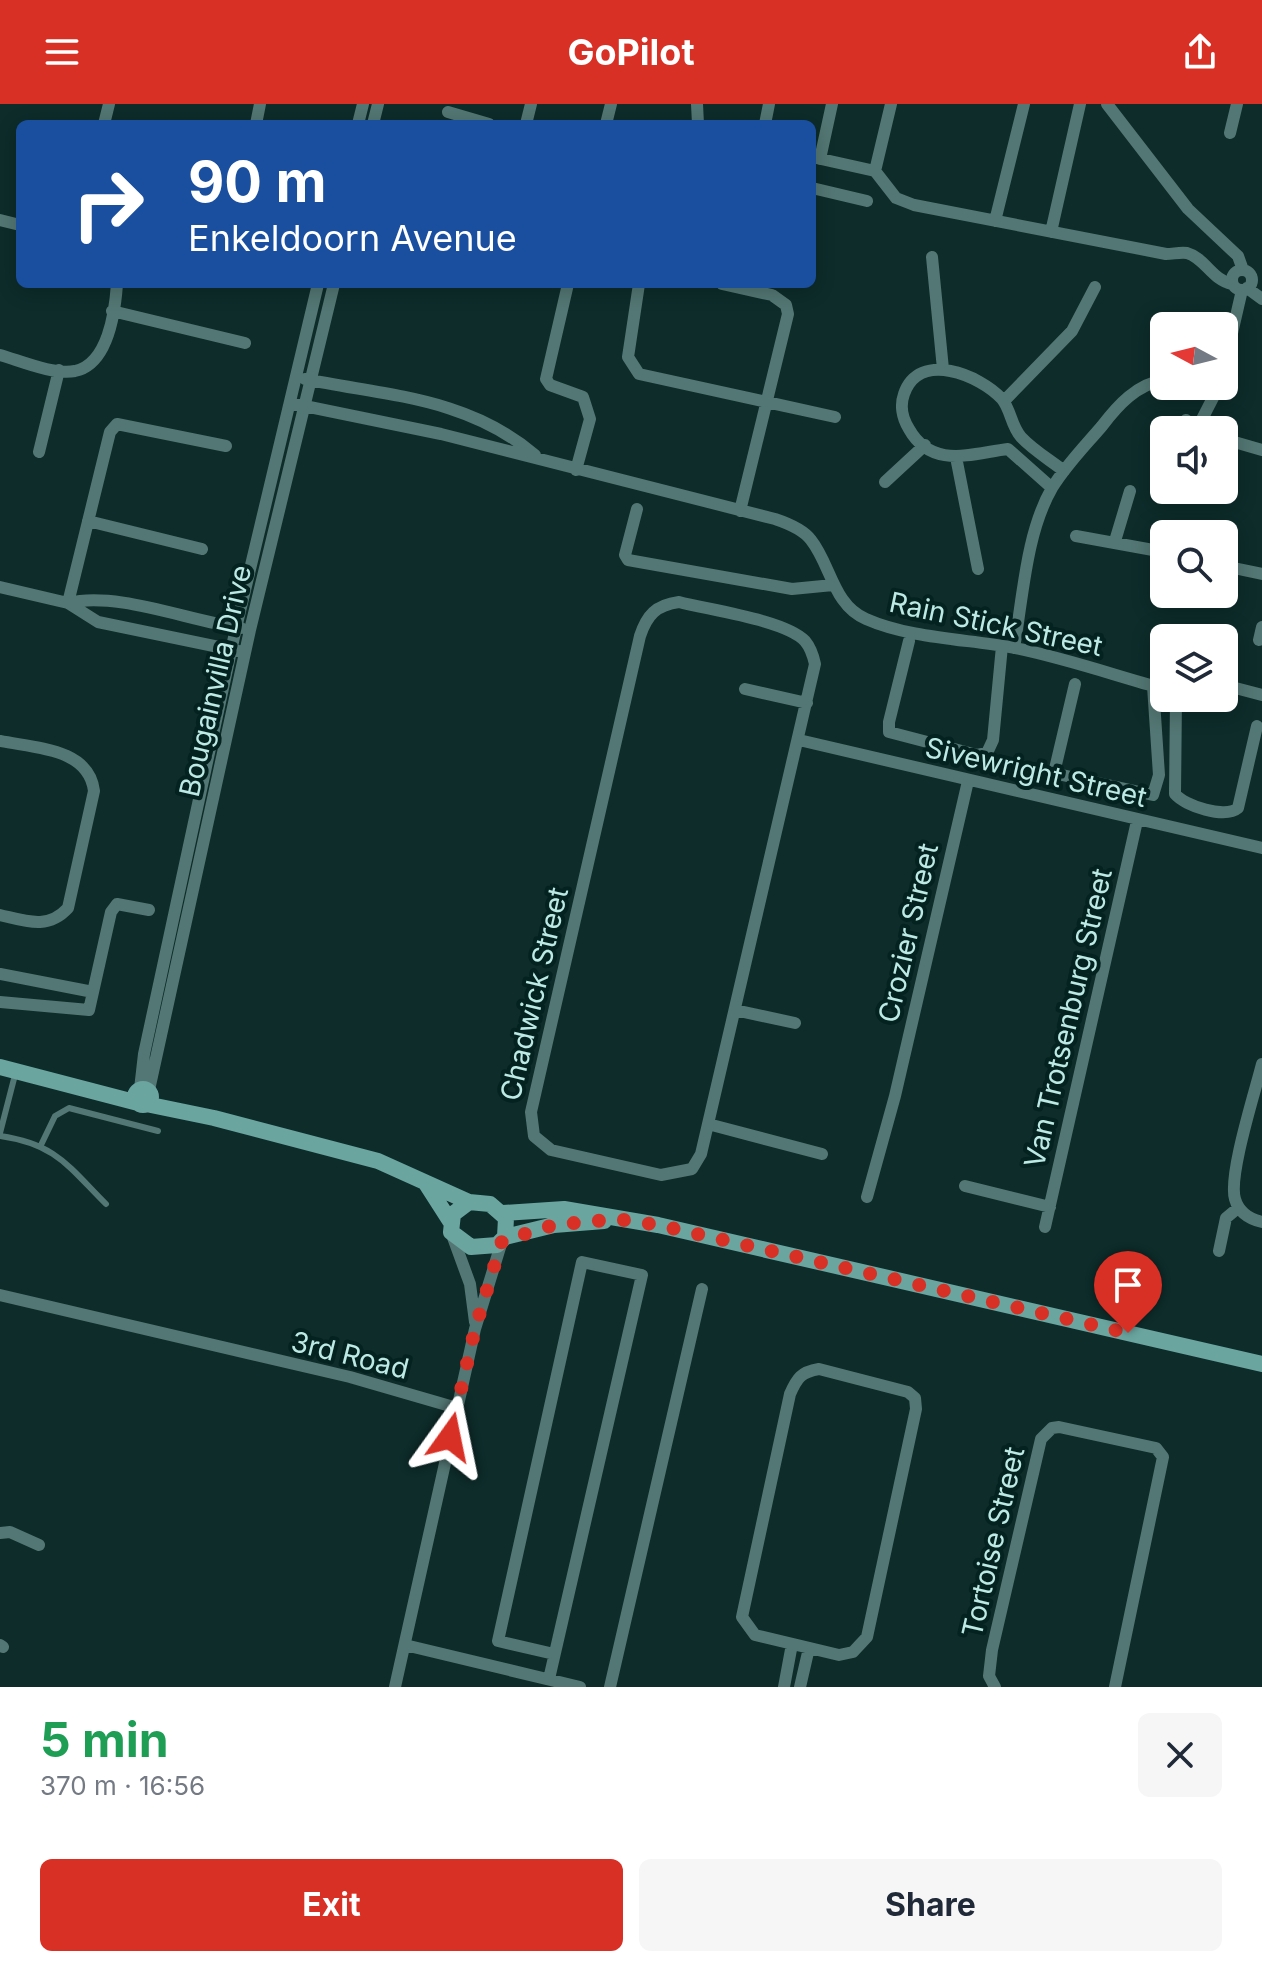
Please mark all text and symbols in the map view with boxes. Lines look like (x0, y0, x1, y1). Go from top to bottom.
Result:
icon: menu (40, 30, 84, 74)
text: GoPilot (567, 30, 695, 74)
icon: share (1178, 30, 1222, 74)
text: 90 m (188, 148, 327, 216)
icon: right (56, 152, 160, 256)
text: Enkeldoorn Avenue (188, 216, 517, 260)
north arrow (1150, 312, 1238, 400)
map controls (1150, 312, 1238, 712)
button: sound (1150, 416, 1238, 504)
button: search (1150, 520, 1238, 608)
street label: Bougainvilla Drive (172, 562, 258, 800)
street label: Rain Stick Street (886, 585, 1106, 663)
button: layers (1150, 624, 1238, 712)
street label: Sivewright Street (922, 730, 1150, 814)
street label: Crozier Street (871, 840, 945, 1026)
street label: Van Trotsenburg Street (1017, 865, 1119, 1171)
street label: Chadwick Street (493, 884, 575, 1104)
pin (1094, 1251, 1162, 1333)
icon: arrive (1106, 1263, 1150, 1307)
street label: 3rd Road (288, 1324, 412, 1386)
position arrow (408, 1395, 492, 1479)
street label: Tortoise Street (955, 1444, 1031, 1640)
text: 5 min (40, 1710, 169, 1769)
button: close (1138, 1713, 1222, 1797)
text: 370 m · 16:56 (40, 1770, 205, 1801)
button: Exit (40, 1859, 623, 1951)
button: Share (639, 1859, 1222, 1951)

